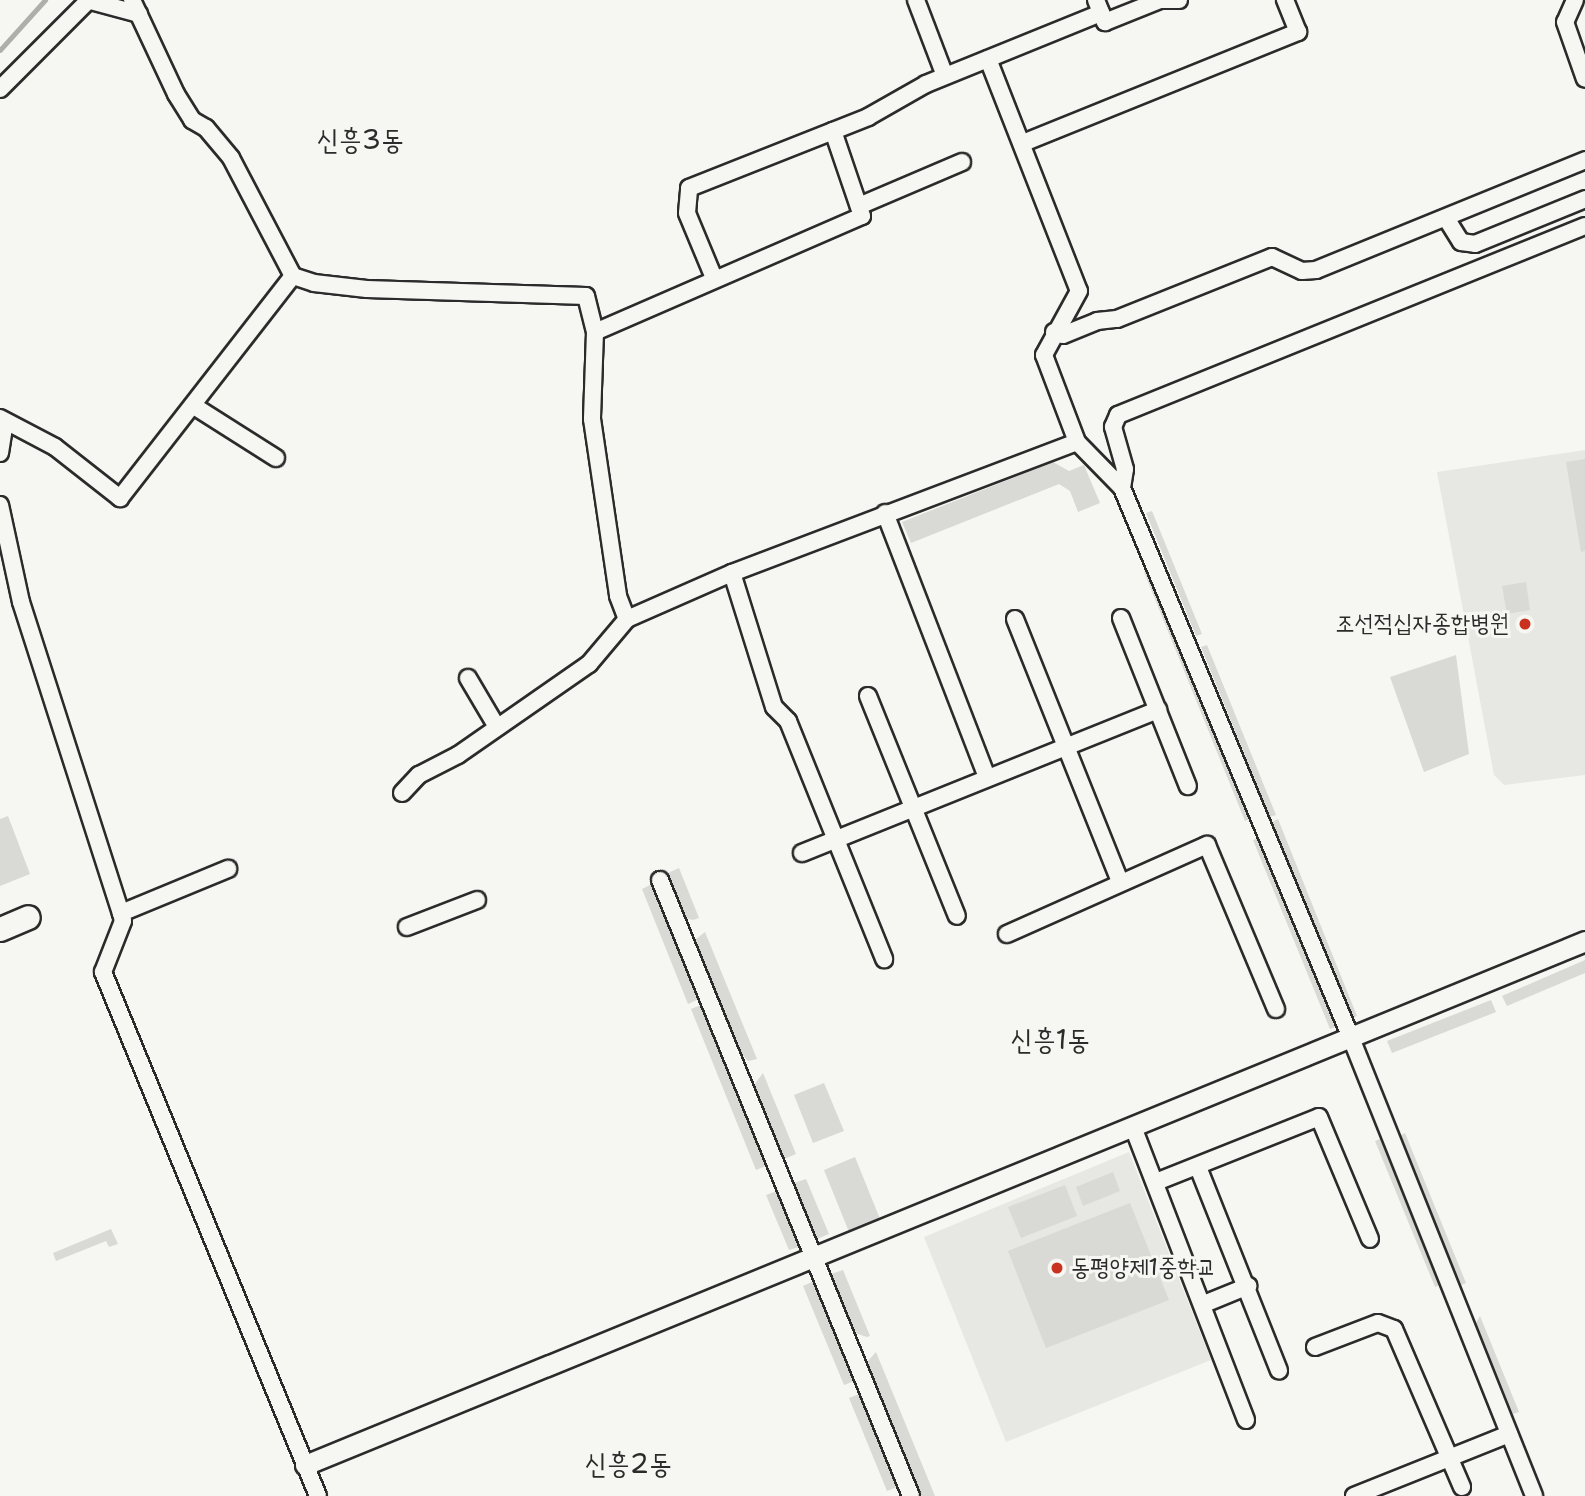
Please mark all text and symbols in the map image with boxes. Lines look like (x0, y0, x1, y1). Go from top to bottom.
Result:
district label: 신흥3동 (316, 122, 404, 156)
place label: 조선적십자종합병원 (1335, 610, 1509, 638)
marker: 조선적십자종합병원 (1515, 614, 1535, 634)
district label: 신흥1동 (1010, 1022, 1090, 1056)
place label: 동평양제1중학교 (1071, 1254, 1216, 1282)
marker: 동평양제1중학교 (1049, 1260, 1065, 1276)
district label: 신흥2동 (584, 1446, 672, 1480)

